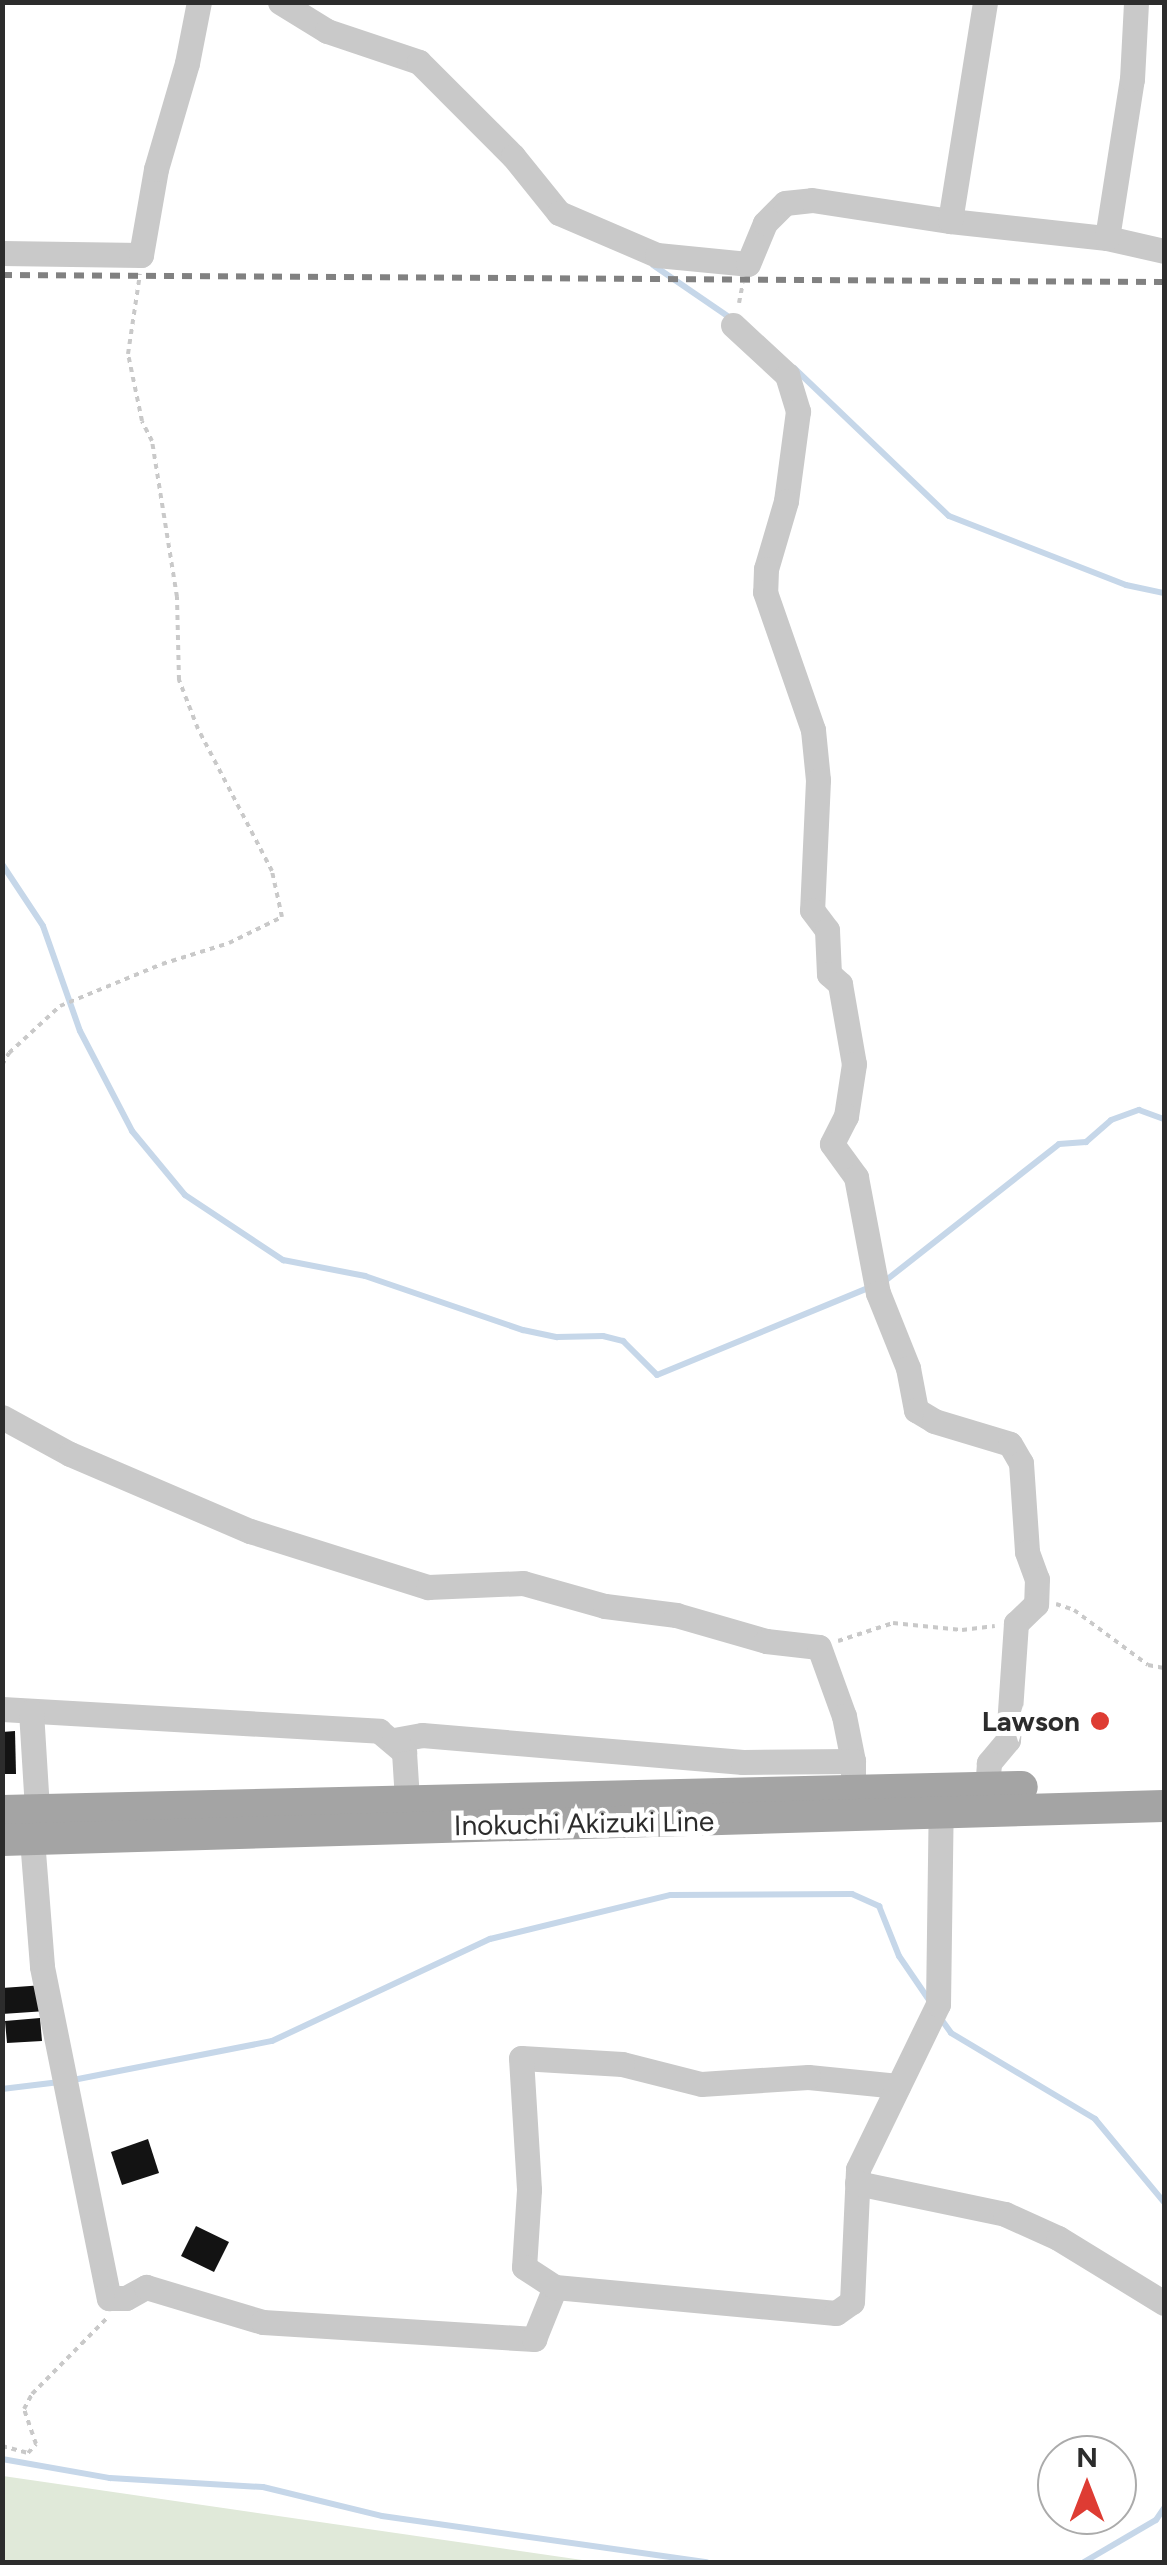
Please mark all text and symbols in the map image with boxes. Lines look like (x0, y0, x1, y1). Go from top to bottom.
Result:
place label: Lawson (982, 1704, 1080, 1738)
marker: Lawson (1089, 1710, 1111, 1732)
street label: Inokuchi Akizuki Line (454, 1804, 714, 1842)
north arrow (1037, 2435, 1137, 2535)
text: N (1076, 2440, 1098, 2474)

